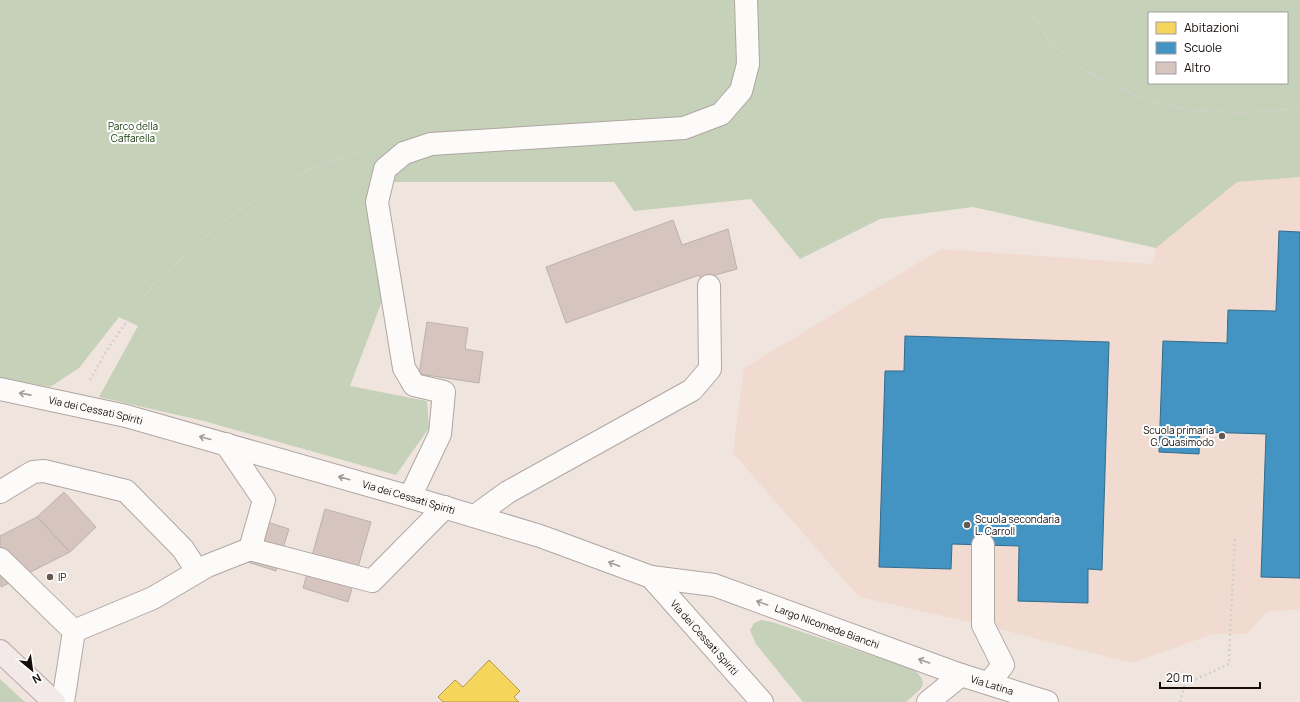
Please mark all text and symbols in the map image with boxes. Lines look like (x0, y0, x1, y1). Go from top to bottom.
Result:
legend (1148, 12, 1288, 84)
text: Abitazioni (1184, 19, 1239, 36)
text: Scuole (1184, 39, 1222, 56)
text: Altro (1184, 59, 1211, 76)
park label: Parco della Caffarella (108, 119, 158, 145)
one-way arrow (18, 390, 31, 398)
street label: Via dei Cessati Spiriti (47, 393, 144, 427)
place label: Scuola primaria G. Quasimodo (1143, 423, 1214, 449)
marker: Scuola primaria G. Quasimodo (1217, 431, 1227, 441)
one-way arrow (199, 434, 212, 441)
one-way arrow (337, 474, 350, 481)
street label: Via dei Cessati Spiriti (361, 477, 457, 517)
place label: Scuola secondaria L. Carroll (975, 512, 1060, 538)
marker: Scuola secondaria L. Carroll (962, 520, 972, 530)
one-way arrow (609, 559, 621, 567)
place label: IP (58, 570, 66, 584)
marker: IP (45, 572, 55, 582)
street label: Via dei Cessati Spiriti (667, 597, 742, 678)
one-way arrow (756, 599, 769, 606)
street label: Largo Nicomede Bianchi (773, 601, 881, 652)
north arrow (12, 650, 52, 690)
one-way arrow (919, 657, 931, 665)
scale bar (1160, 664, 1260, 690)
text: 20 m (1166, 669, 1193, 686)
text: N (30, 671, 44, 688)
street label: Via Latina (969, 671, 1015, 698)

